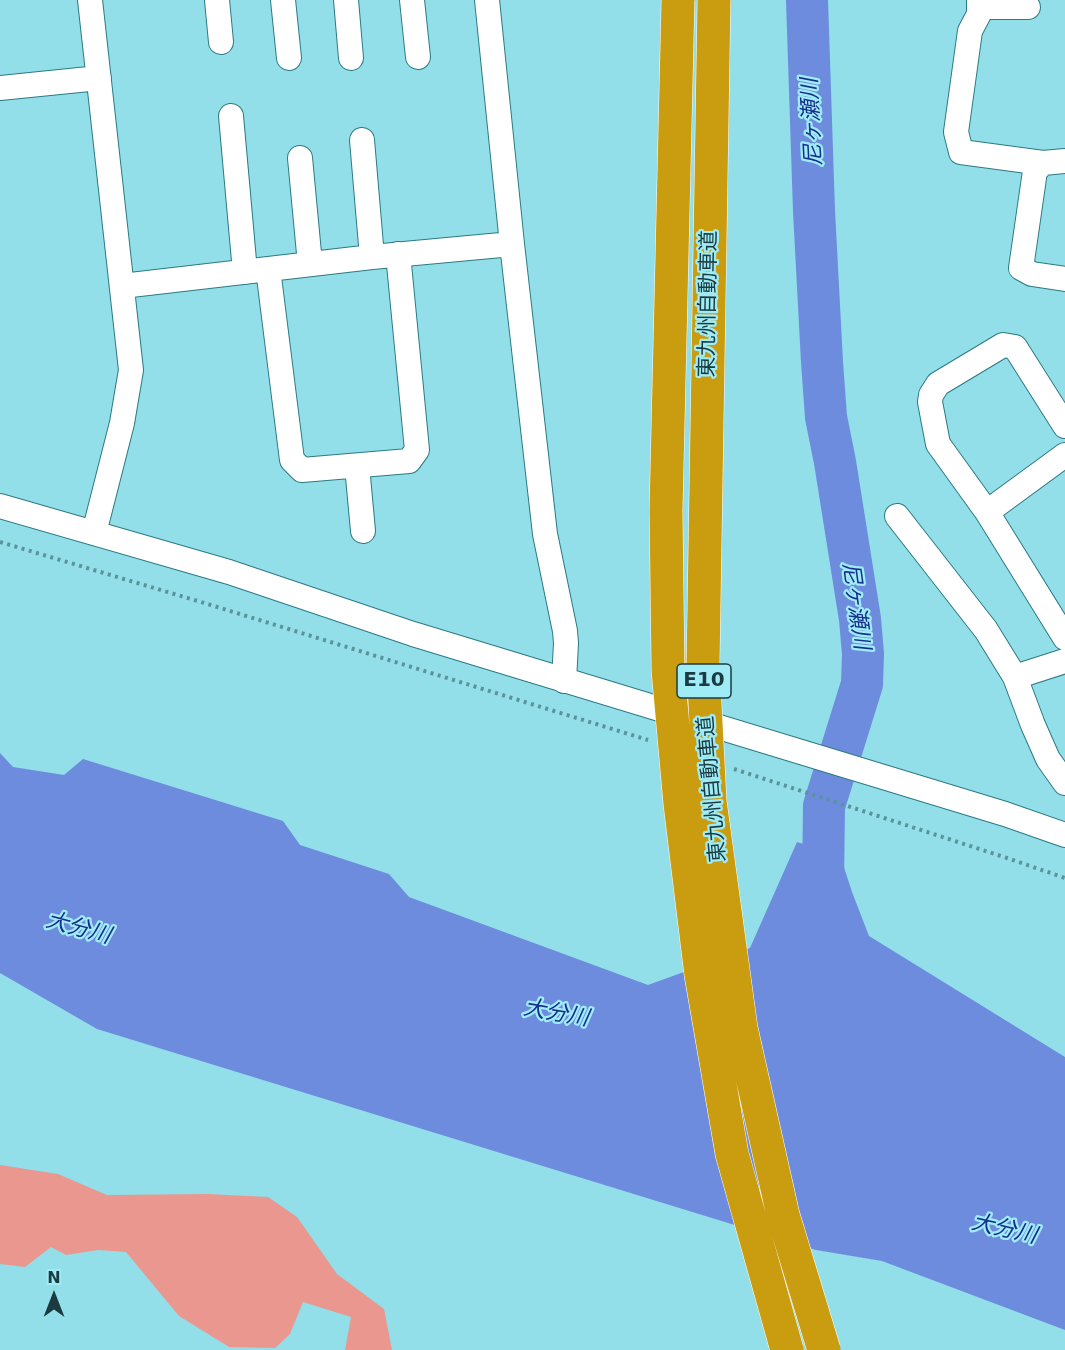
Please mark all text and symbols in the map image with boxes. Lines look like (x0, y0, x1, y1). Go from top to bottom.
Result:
water label: 尼ヶ瀬川 (798, 77, 828, 167)
street label: 東九州自動車道 (695, 230, 723, 378)
water label: 尼ヶ瀬川 (836, 561, 874, 651)
road number: E10 (677, 664, 731, 698)
street label: 東九州自動車道 (694, 715, 732, 863)
water label: 大分川 (43, 908, 113, 950)
water label: 大分川 (521, 995, 591, 1033)
water label: 大分川 (969, 1210, 1039, 1250)
north arrow (24, 1266, 84, 1326)
text: N (47, 1268, 61, 1287)

